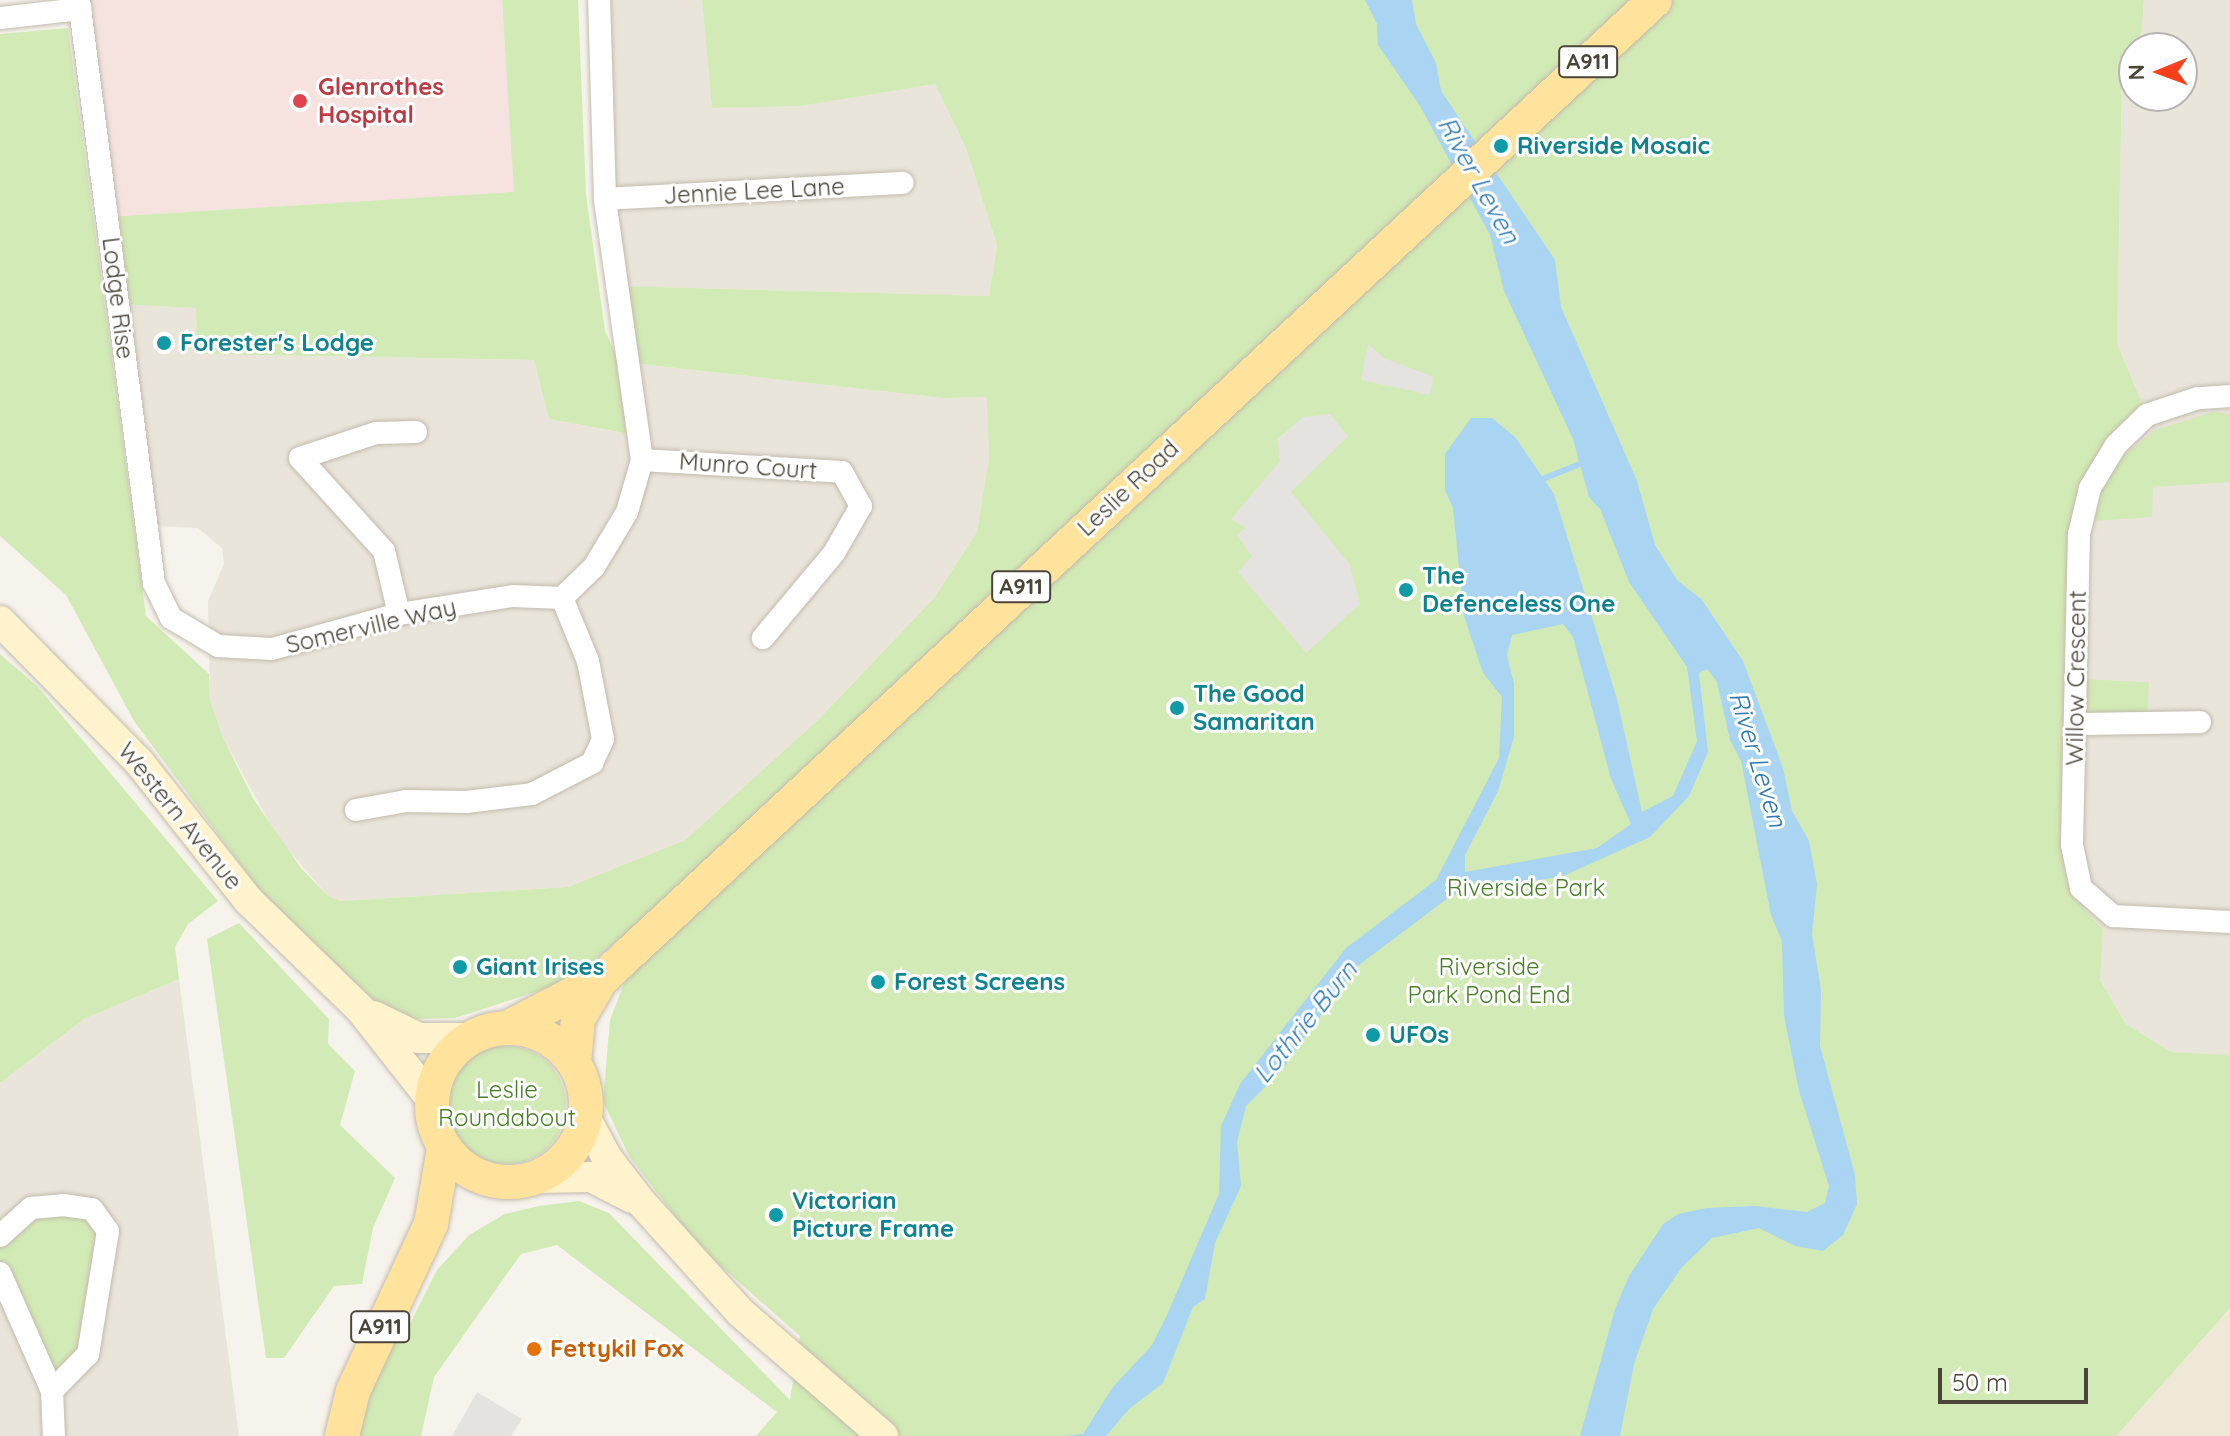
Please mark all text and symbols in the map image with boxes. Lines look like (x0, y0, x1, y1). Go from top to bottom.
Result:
north arrow (2118, 32, 2198, 112)
road number: A911 (1558, 44, 1618, 80)
text: N (2122, 64, 2150, 81)
place label: Glenrothes Hospital (318, 73, 444, 129)
marker: Glenrothes Hospital (289, 90, 311, 112)
water label: River Leven (1431, 111, 1527, 249)
place label: Riverside Mosaic (1517, 132, 1710, 160)
marker: Riverside Mosaic (1492, 137, 1510, 155)
street label: Jennie Lee Lane (663, 172, 845, 210)
street label: Lodge Rise (96, 235, 140, 361)
place label: Forester's Lodge (180, 329, 374, 357)
marker: Forester's Lodge (155, 334, 173, 352)
street label: Leslie Road (1071, 434, 1185, 542)
street label: Munro Court (678, 447, 818, 485)
place label: The Defenceless One (1422, 562, 1615, 618)
road number: A911 (991, 569, 1051, 605)
marker: The Defenceless One (1397, 581, 1415, 599)
street label: Willow Crescent (2060, 590, 2092, 766)
street label: Somerville Way (283, 592, 459, 660)
place label: The Good Samaritan (1193, 680, 1315, 736)
water label: River Leven (1723, 687, 1793, 831)
marker: The Good Samaritan (1168, 699, 1186, 717)
street label: Western Avenue (112, 737, 248, 895)
park label: Riverside Park (1447, 874, 1605, 902)
place label: Giant Irises (476, 953, 604, 981)
park label: Riverside Park Pond End (1408, 953, 1570, 1009)
water label: Lothrie Burn (1247, 955, 1363, 1089)
marker: Giant Irises (451, 958, 469, 976)
place label: Forest Screens (894, 968, 1065, 996)
marker: Forest Screens (869, 973, 887, 991)
place label: UFOs (1389, 1021, 1449, 1049)
marker: UFOs (1364, 1026, 1382, 1044)
park label: Leslie Roundabout (438, 1076, 576, 1132)
place label: Victorian Picture Frame (792, 1187, 954, 1243)
marker: Victorian Picture Frame (767, 1206, 785, 1224)
road number: A911 (350, 1309, 410, 1345)
place label: Fettykil Fox (550, 1335, 683, 1363)
marker: Fettykil Fox (525, 1340, 543, 1358)
scale bar (1942, 1352, 2092, 1402)
text: 50 m (1952, 1367, 2008, 1397)

